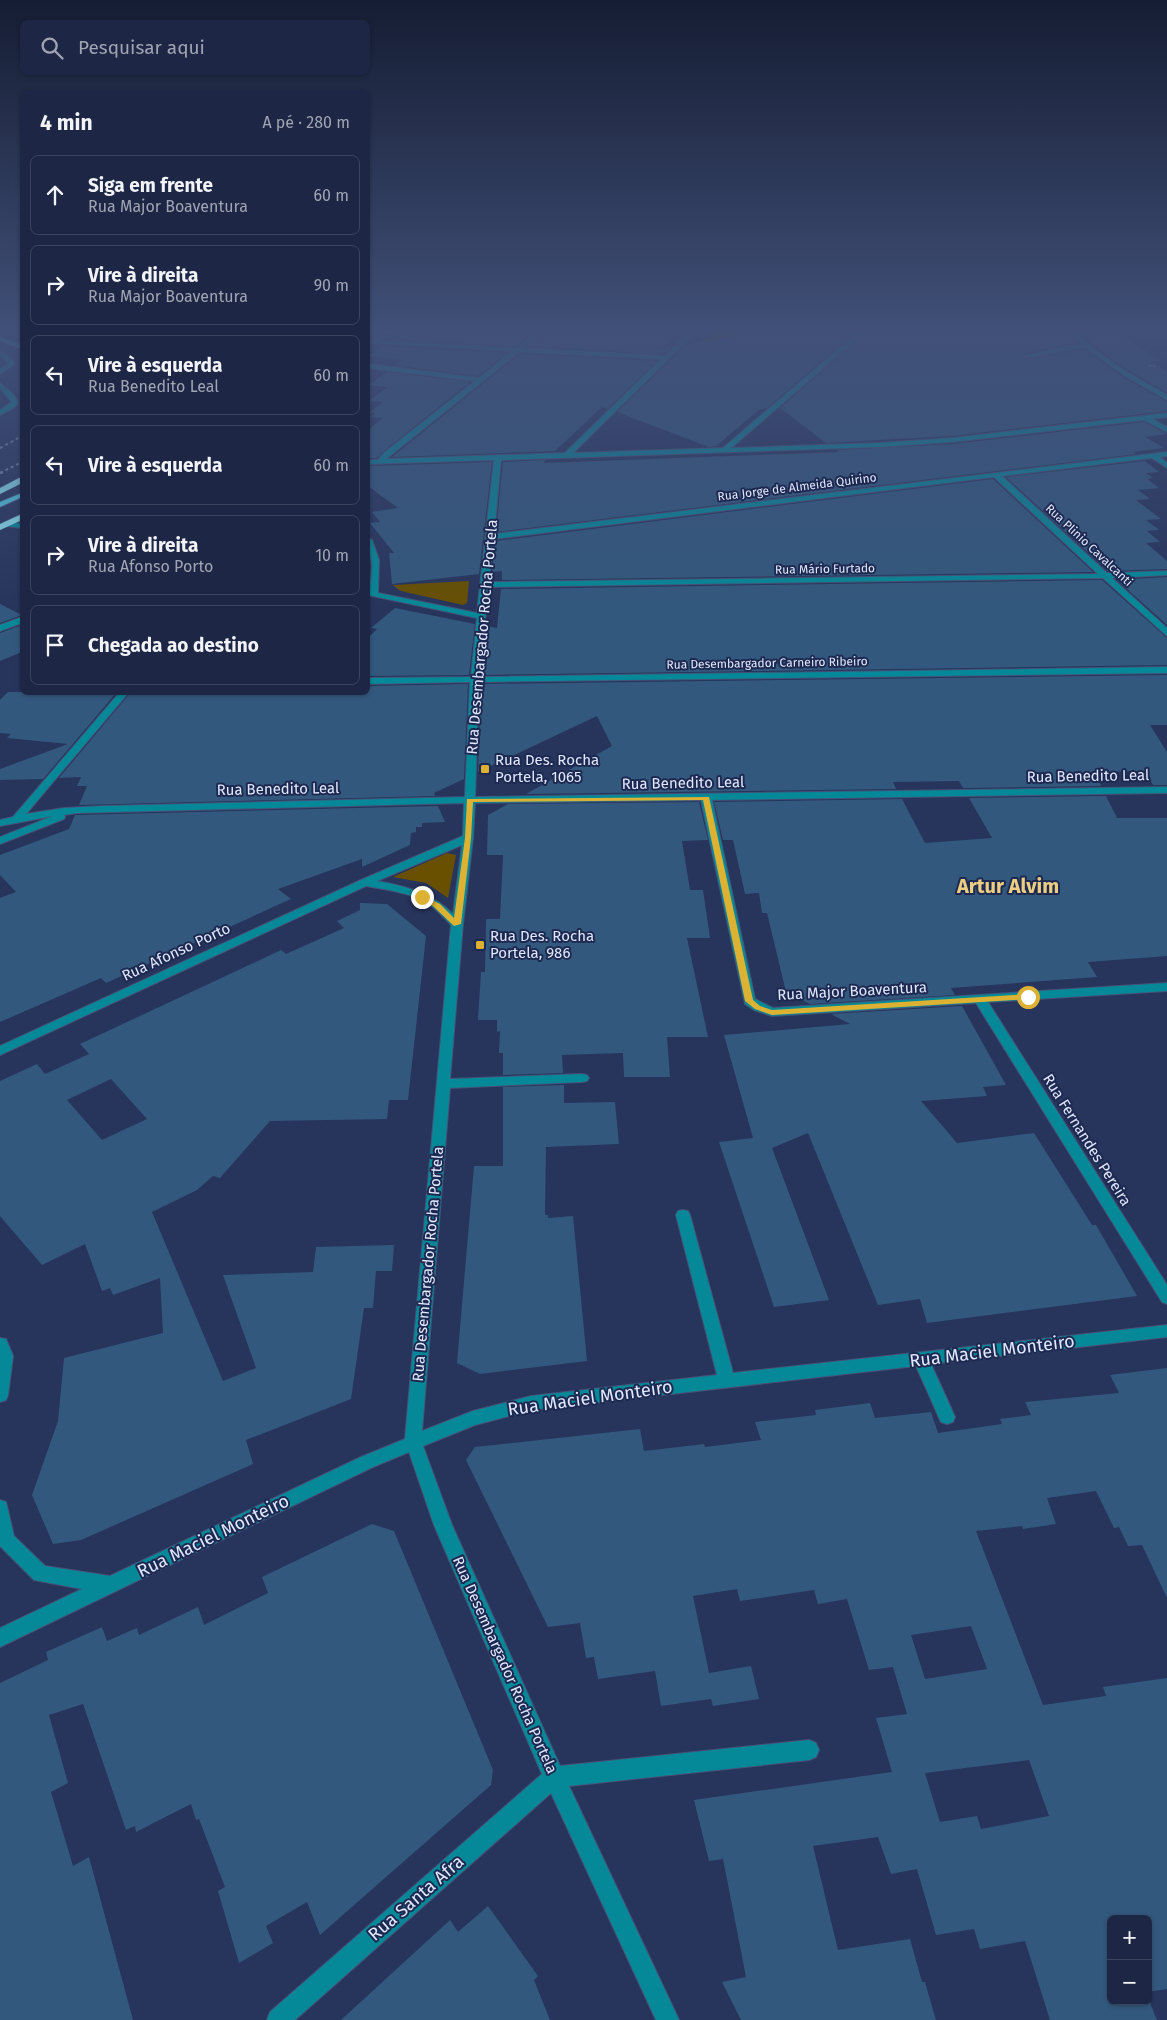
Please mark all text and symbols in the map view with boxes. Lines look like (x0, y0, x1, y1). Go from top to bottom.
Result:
search box (20, 20, 370, 75)
icon: search (38, 34, 66, 62)
text: Pesquisar aqui (78, 36, 205, 59)
text: 4 min (40, 110, 93, 136)
text: A pé · 280 m (262, 113, 350, 132)
text: Siga em frente (88, 174, 213, 197)
icon: ahead (41, 181, 69, 209)
text: 60 m (314, 186, 349, 205)
text: Rua Major Boaventura (88, 197, 248, 216)
text: Vire à direita (88, 264, 198, 287)
icon: right (41, 271, 69, 299)
text: 90 m (314, 276, 349, 295)
text: Rua Major Boaventura (88, 287, 248, 306)
text: Vire à esquerda (88, 354, 222, 377)
icon: left (41, 361, 69, 389)
text: 60 m (314, 366, 349, 385)
text: Rua Benedito Leal (88, 377, 219, 396)
icon: left (41, 451, 69, 479)
text: Vire à esquerda (88, 454, 222, 477)
text: 60 m (314, 456, 349, 475)
street label: Rua Jorge de Almeida Quirino (717, 470, 877, 504)
street label: Rua Plinio Cavalcanti (1043, 501, 1135, 589)
street label: Rua Desembargador Rocha Portela (463, 519, 501, 755)
text: Vire à direita (88, 534, 198, 557)
icon: right (41, 541, 69, 569)
text: 10 m (315, 546, 349, 565)
text: Rua Afonso Porto (88, 557, 213, 576)
street label: Rua Mário Furtado (775, 561, 875, 577)
icon: arrive (41, 631, 69, 659)
text: Chegada ao destino (88, 634, 259, 657)
street label: Rua Desembargador Carneiro Ribeiro (666, 654, 868, 672)
place label: Rua Des. Rocha Portela, 1065 (495, 751, 599, 786)
marker: Rua Des. Rocha Portela, 1065 (479, 763, 491, 775)
street label: Rua Benedito Leal (1026, 766, 1150, 786)
street label: Rua Benedito Leal (621, 773, 745, 793)
street label: Rua Benedito Leal (216, 779, 340, 799)
district label: Artur Alvim (956, 874, 1059, 898)
route end (411, 886, 434, 909)
street label: Rua Afonso Porto (119, 919, 233, 985)
place label: Rua Des. Rocha Portela, 986 (490, 927, 594, 962)
marker: Rua Des. Rocha Portela, 986 (474, 939, 486, 951)
street label: Rua Major Boaventura (777, 978, 927, 1004)
route start (1017, 986, 1040, 1009)
street label: Rua Fernandes Pereira (1039, 1071, 1135, 1209)
street label: Rua Desembargador Rocha Portela (409, 1146, 447, 1382)
street label: Rua Maciel Monteiro (908, 1330, 1076, 1372)
street label: Rua Maciel Monteiro (506, 1376, 674, 1420)
street label: Rua Maciel Monteiro (133, 1490, 293, 1582)
street label: Rua Desembargador Rocha Portela (449, 1554, 561, 1776)
street label: Rua Santa Afra (364, 1851, 468, 1945)
map controls (1107, 1915, 1152, 2005)
button: + (1107, 1915, 1152, 1960)
button: − (1107, 1960, 1152, 2005)

